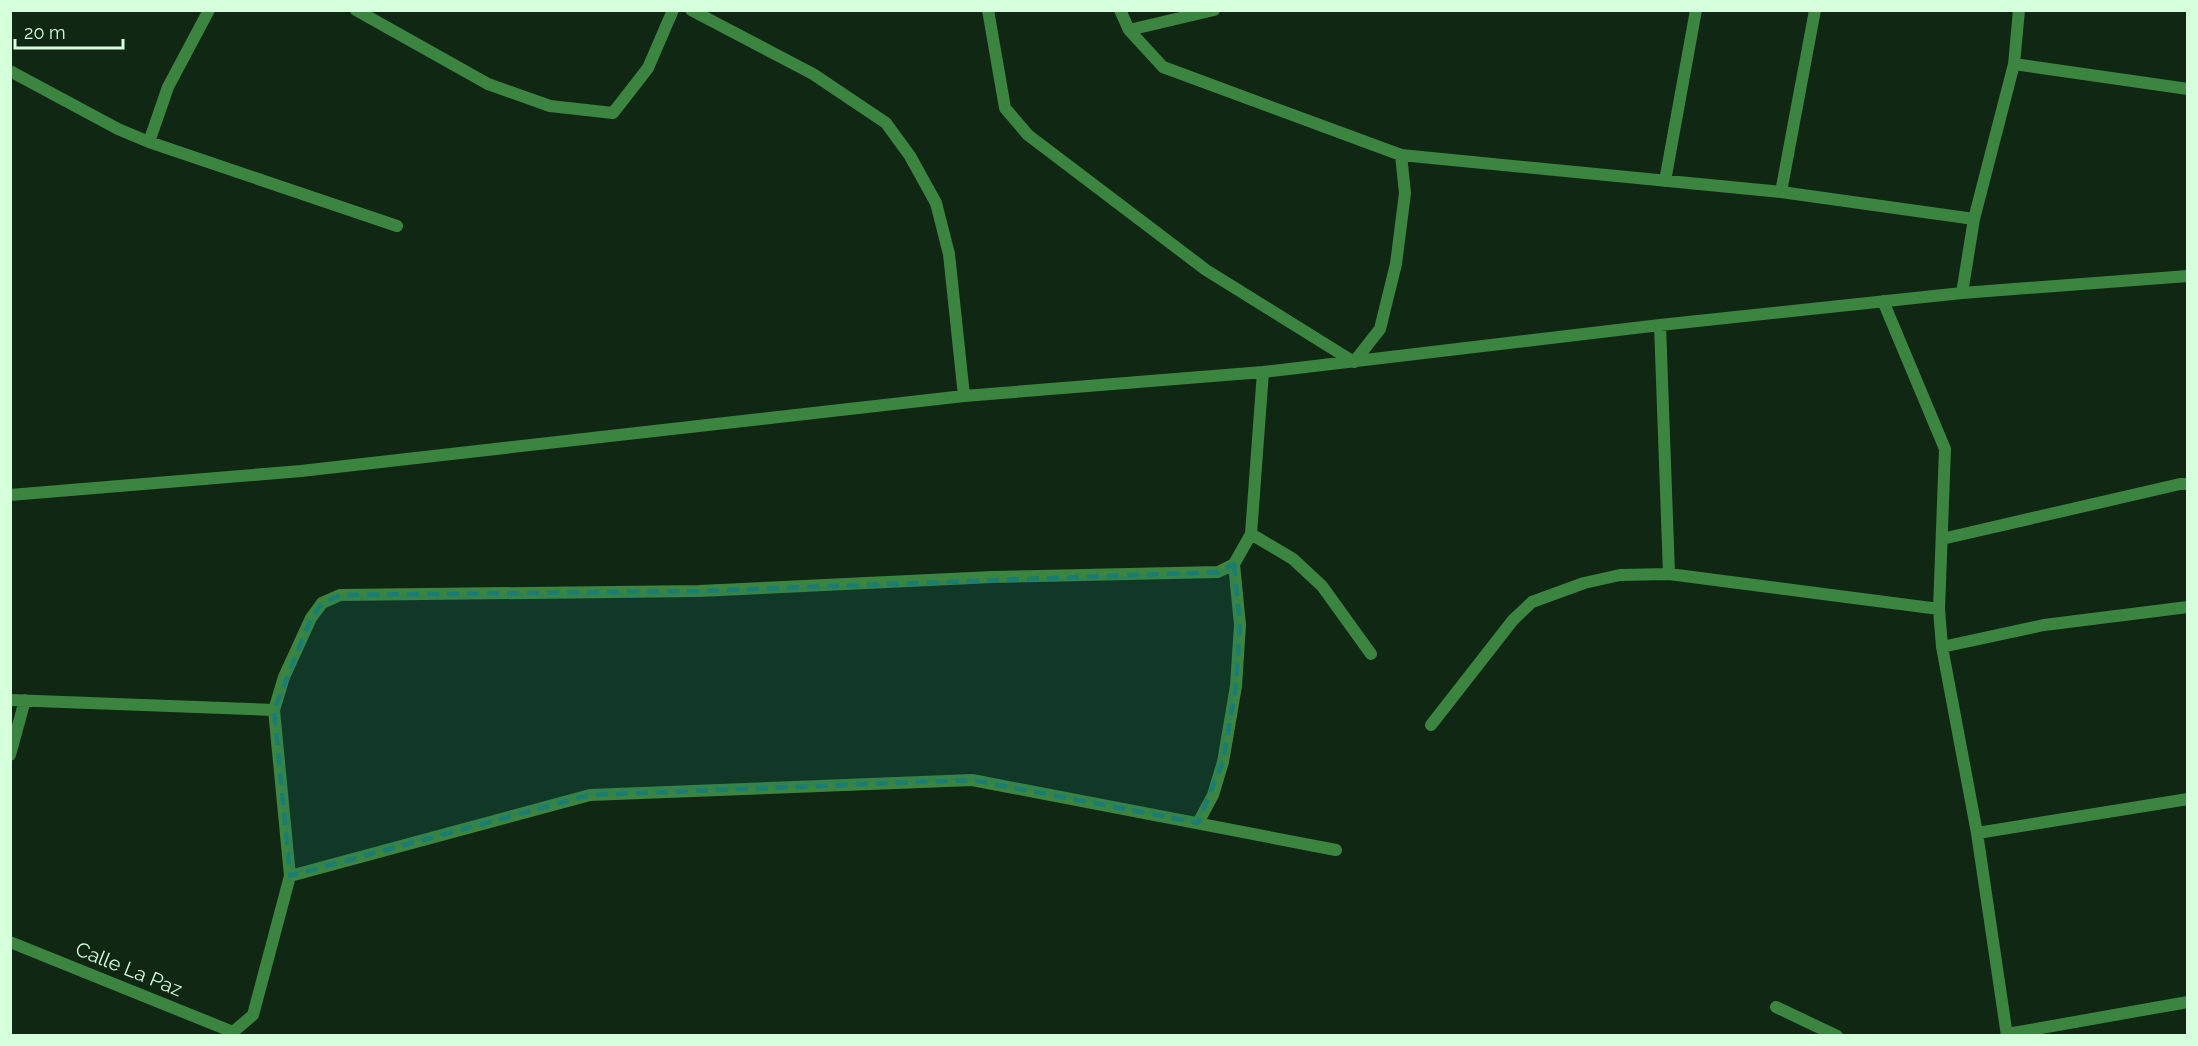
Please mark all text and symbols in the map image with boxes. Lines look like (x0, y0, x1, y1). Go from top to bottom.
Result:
scale bar (15, 12, 123, 50)
text: 20 m (24, 22, 66, 43)
street label: Calle La Paz (72, 937, 186, 1001)

